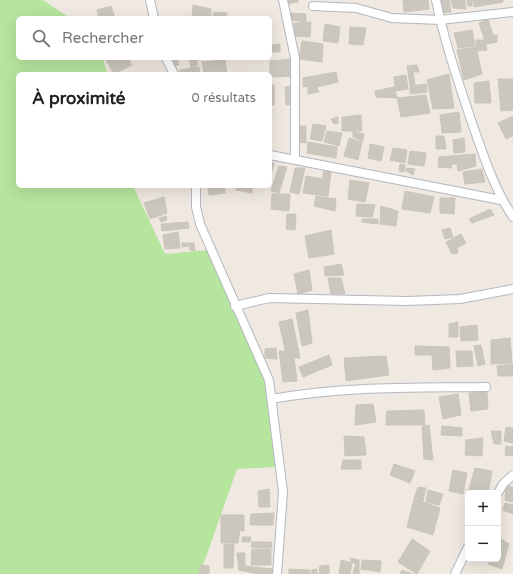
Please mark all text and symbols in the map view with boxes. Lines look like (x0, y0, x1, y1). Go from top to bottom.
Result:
search box (16, 16, 272, 60)
icon: search (30, 27, 52, 49)
text: Rechercher (62, 29, 144, 47)
text: À proximité (32, 88, 125, 109)
text: 0 résultats (192, 90, 256, 106)
map controls (465, 490, 501, 562)
button: + (465, 490, 501, 526)
button: − (465, 526, 501, 562)

